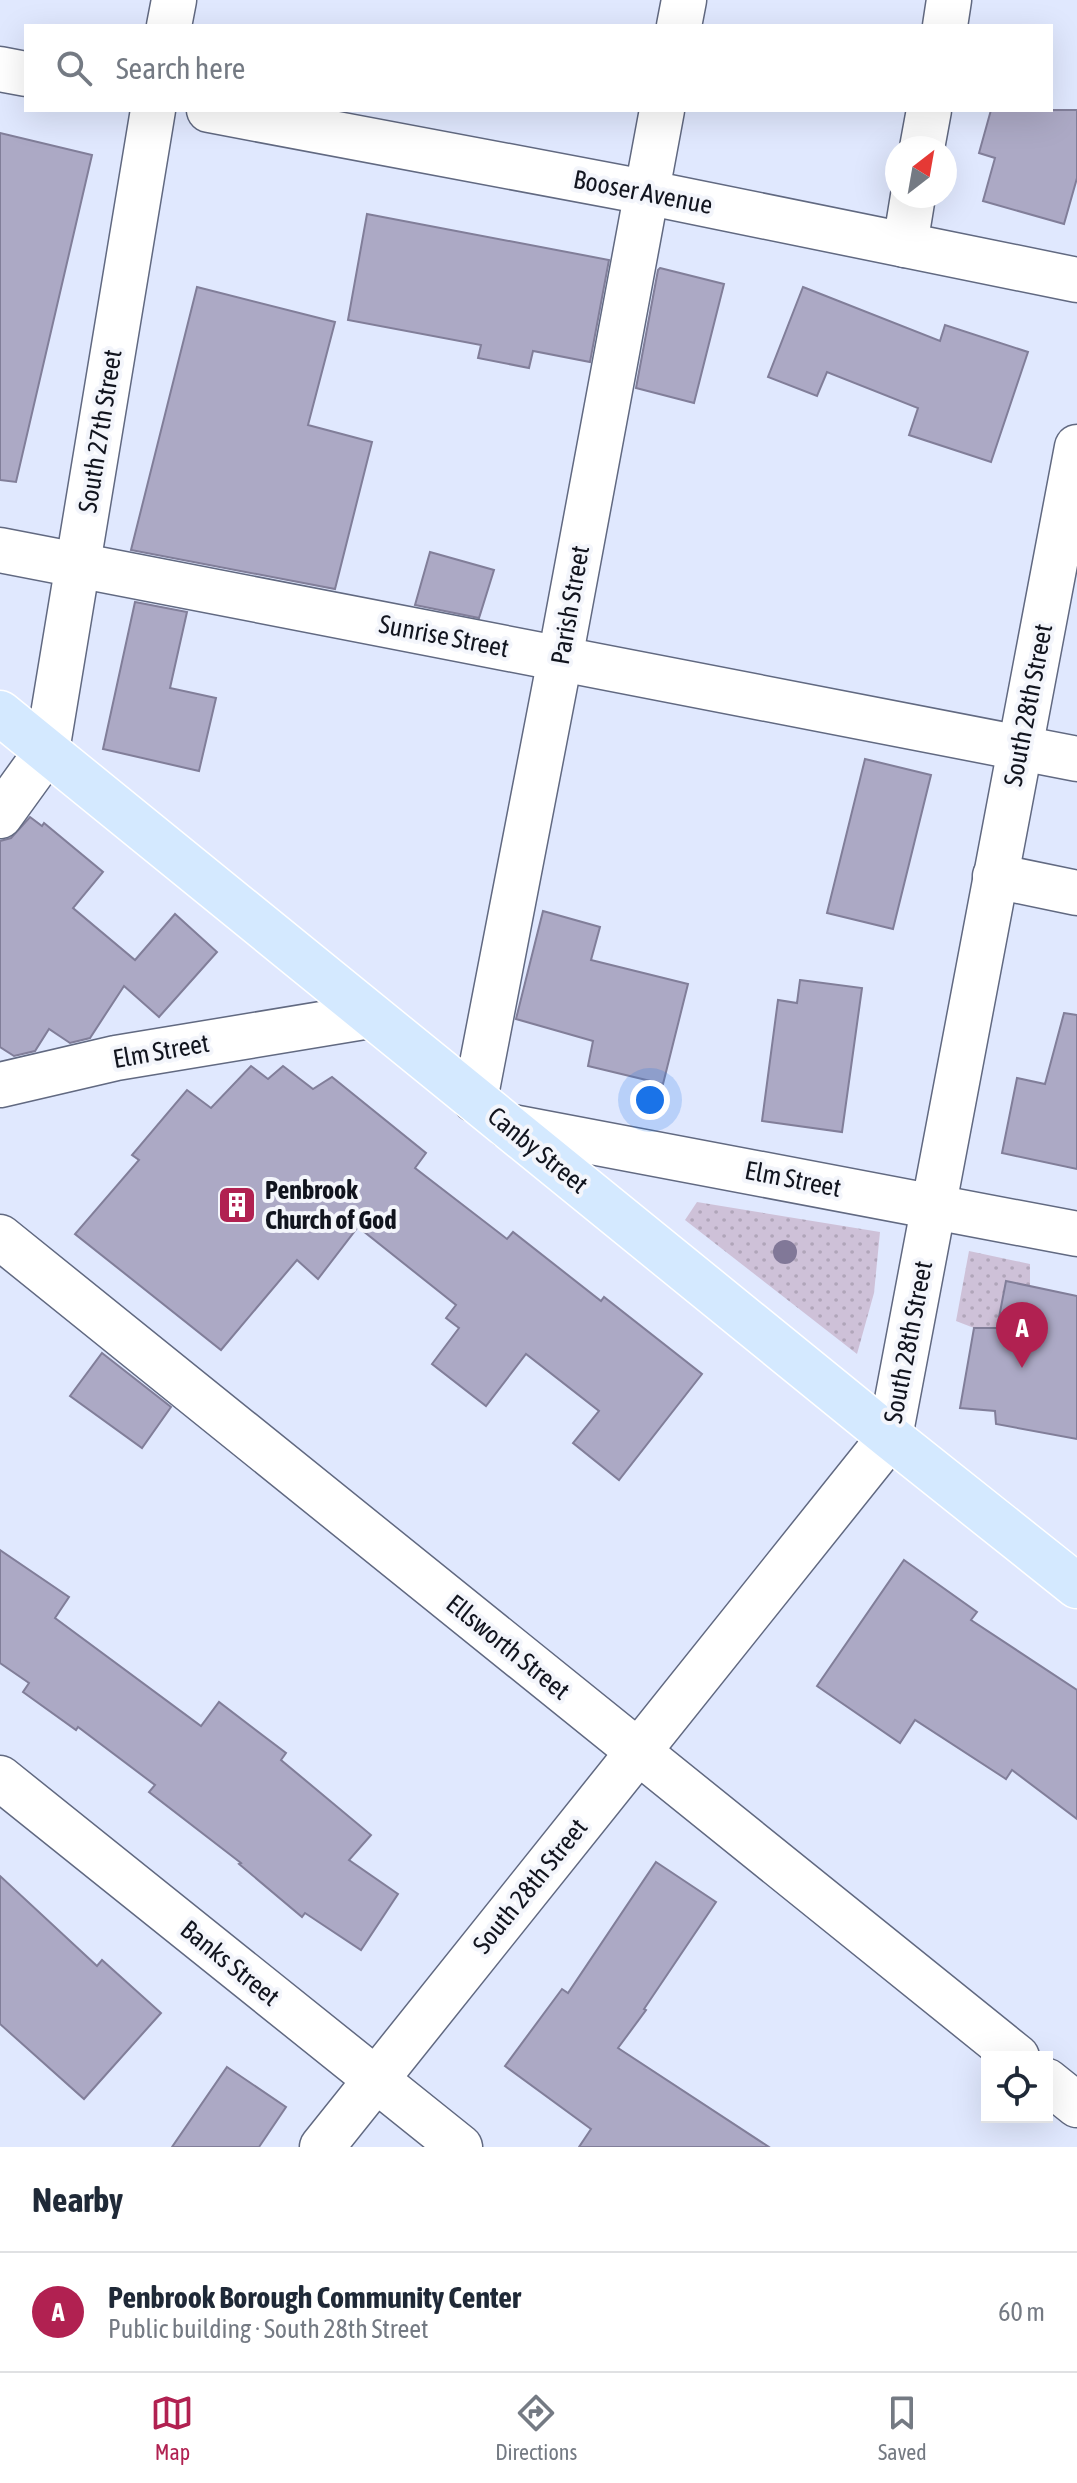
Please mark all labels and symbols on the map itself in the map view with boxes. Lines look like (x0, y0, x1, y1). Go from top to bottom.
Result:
north arrow (885, 136, 957, 208)
street label: Booser Avenue (571, 164, 715, 220)
street label: South 27th Street (72, 347, 128, 515)
street label: Parish Street (545, 543, 595, 667)
street label: Sunrise Street (377, 609, 511, 663)
street label: South 28th Street (998, 621, 1058, 789)
street label: Elm Street (110, 1028, 212, 1074)
your location (630, 1080, 670, 1120)
street label: Canby Street (482, 1101, 594, 1199)
street label: Elm Street (742, 1155, 844, 1203)
place label: Penbrook Church of God (265, 1175, 397, 1235)
building icon: Penbrook Church of God (216, 1184, 258, 1226)
street label: South 28th Street (878, 1258, 938, 1426)
pin: A (996, 1302, 1048, 1368)
street label: Ellsworth Street (440, 1588, 576, 1706)
street label: South 28th Street (467, 1813, 593, 1959)
street label: Banks Street (175, 1914, 285, 2012)

